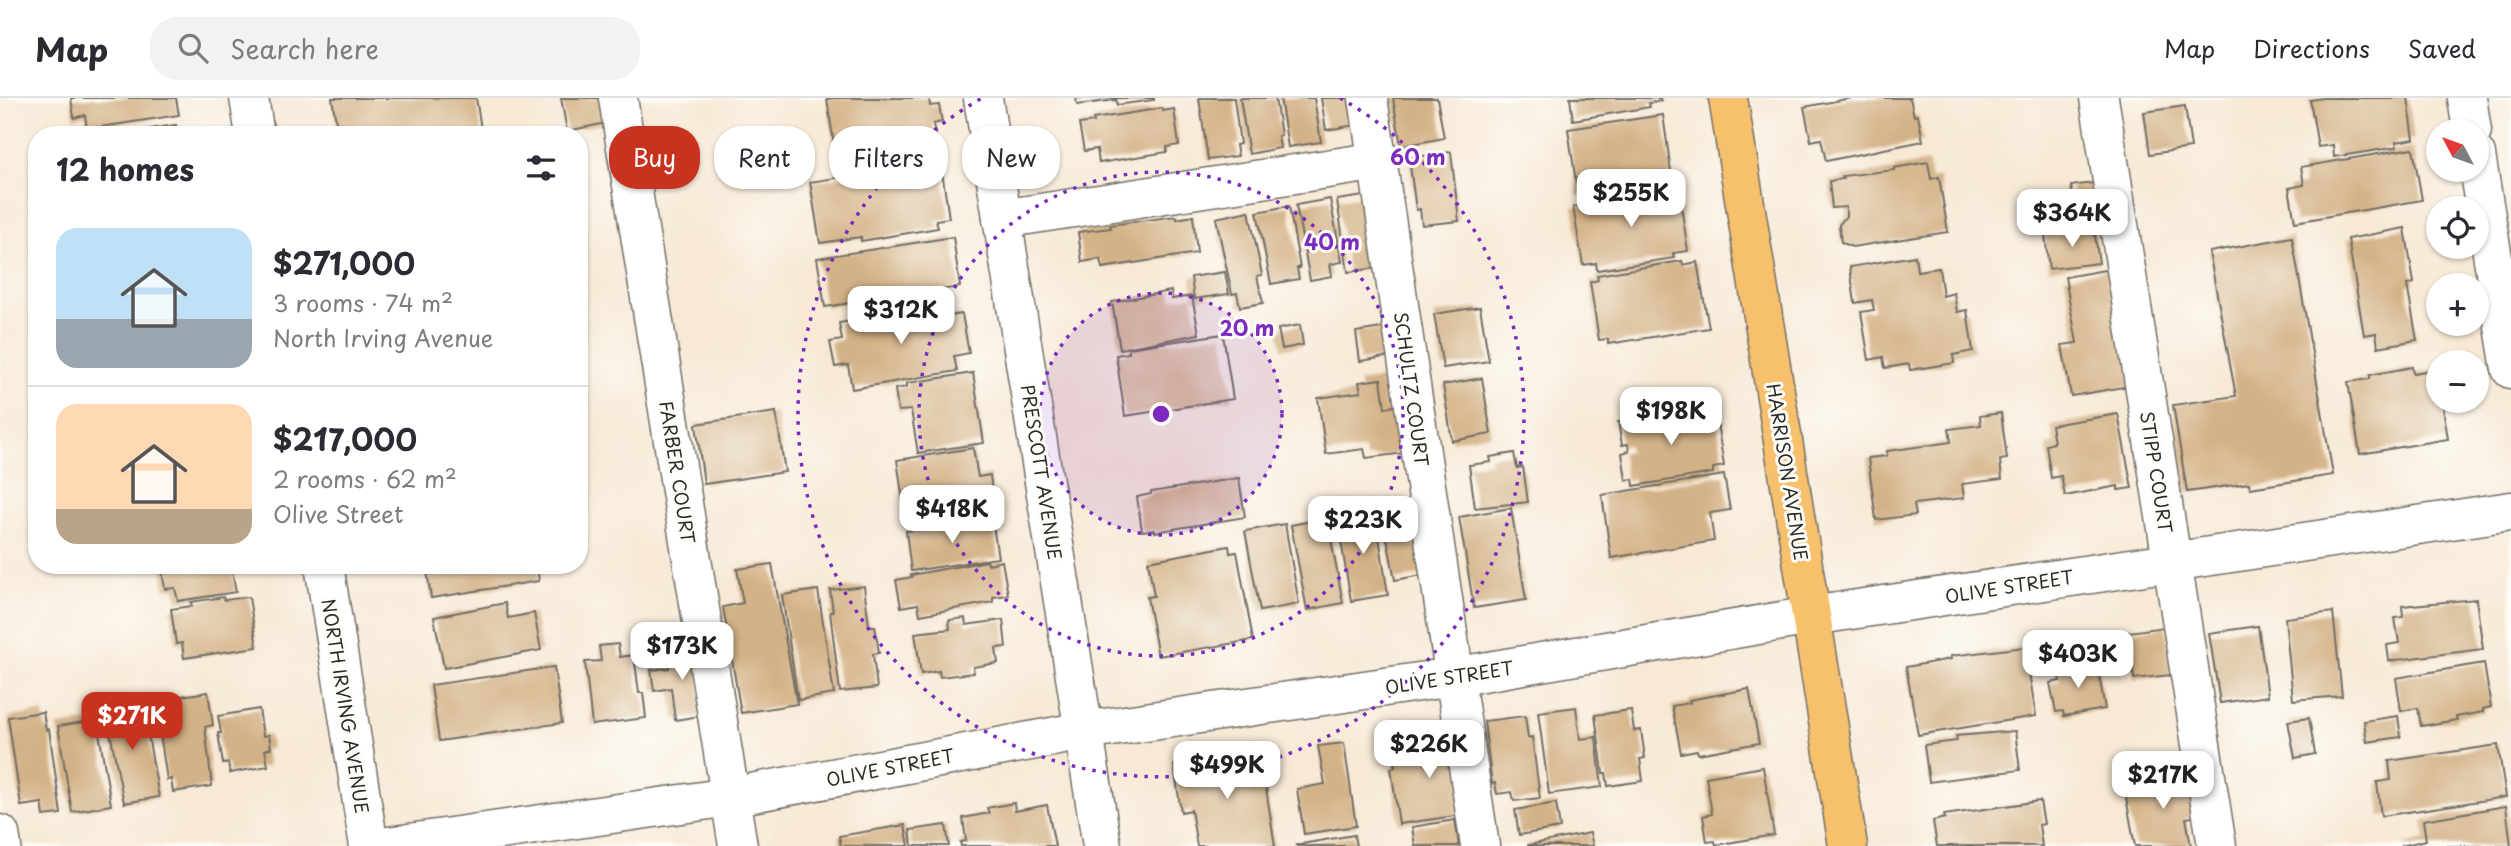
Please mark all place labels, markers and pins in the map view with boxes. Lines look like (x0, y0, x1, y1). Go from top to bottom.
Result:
pin: $255K (1582, 170, 1680, 229)
pin: $364K (2023, 190, 2121, 249)
pin: $312K (852, 286, 950, 346)
pin: $198K (1622, 388, 1720, 447)
centre of rings (1149, 402, 1173, 426)
pin: $418K (903, 486, 1001, 545)
pin: $223K (1314, 496, 1412, 556)
pin: $173K (633, 622, 731, 682)
pin: $403K (2029, 630, 2127, 690)
pin: $271K (83, 692, 181, 752)
pin: $226K (1380, 720, 1478, 780)
pin: $499K (1178, 742, 1276, 801)
pin: $217K (2114, 752, 2212, 811)

